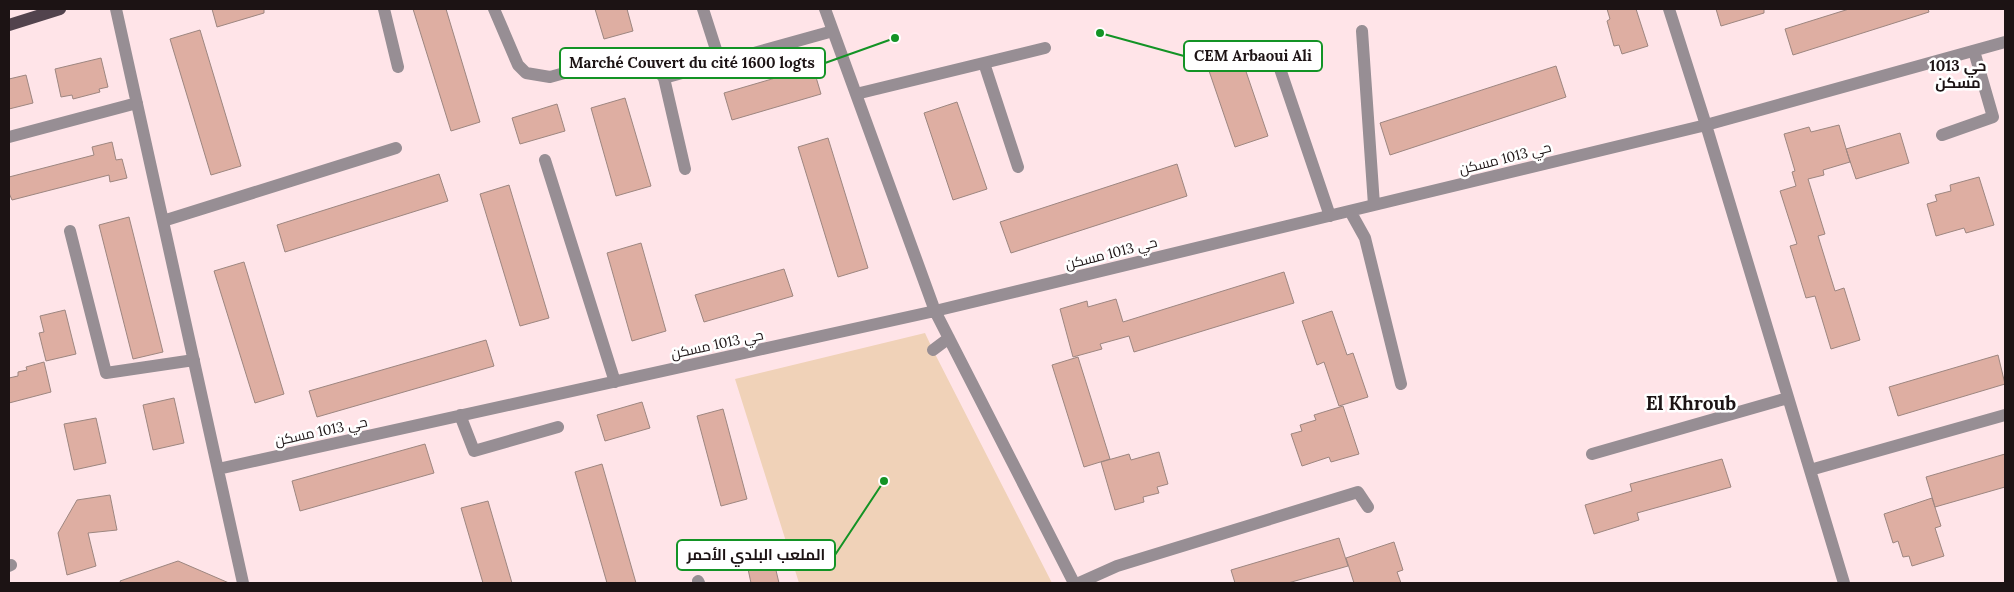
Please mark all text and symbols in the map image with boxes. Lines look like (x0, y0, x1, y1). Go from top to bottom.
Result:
callout: CEM Arbaoui Ali (1184, 41, 1322, 71)
text: CEM Arbaoui Ali (1194, 46, 1312, 65)
callout: Marché Couvert du cité 1600 logts (560, 48, 825, 78)
text: Marché Couvert du cité 1600 logts (569, 53, 815, 72)
district label: حي 1013 مسكن (1930, 56, 1986, 92)
street label: حي 1013 مسكن (1457, 138, 1554, 181)
street label: حي 1013 مسكن (1063, 233, 1160, 276)
street label: حي 1013 مسكن (669, 325, 766, 366)
district label: El Khroub (1646, 391, 1736, 415)
street label: حي 1013 مسكن (273, 412, 370, 453)
callout: الملعب البلدي الأحمر (677, 540, 835, 570)
text: الملعب البلدي الأحمر (686, 545, 825, 567)

